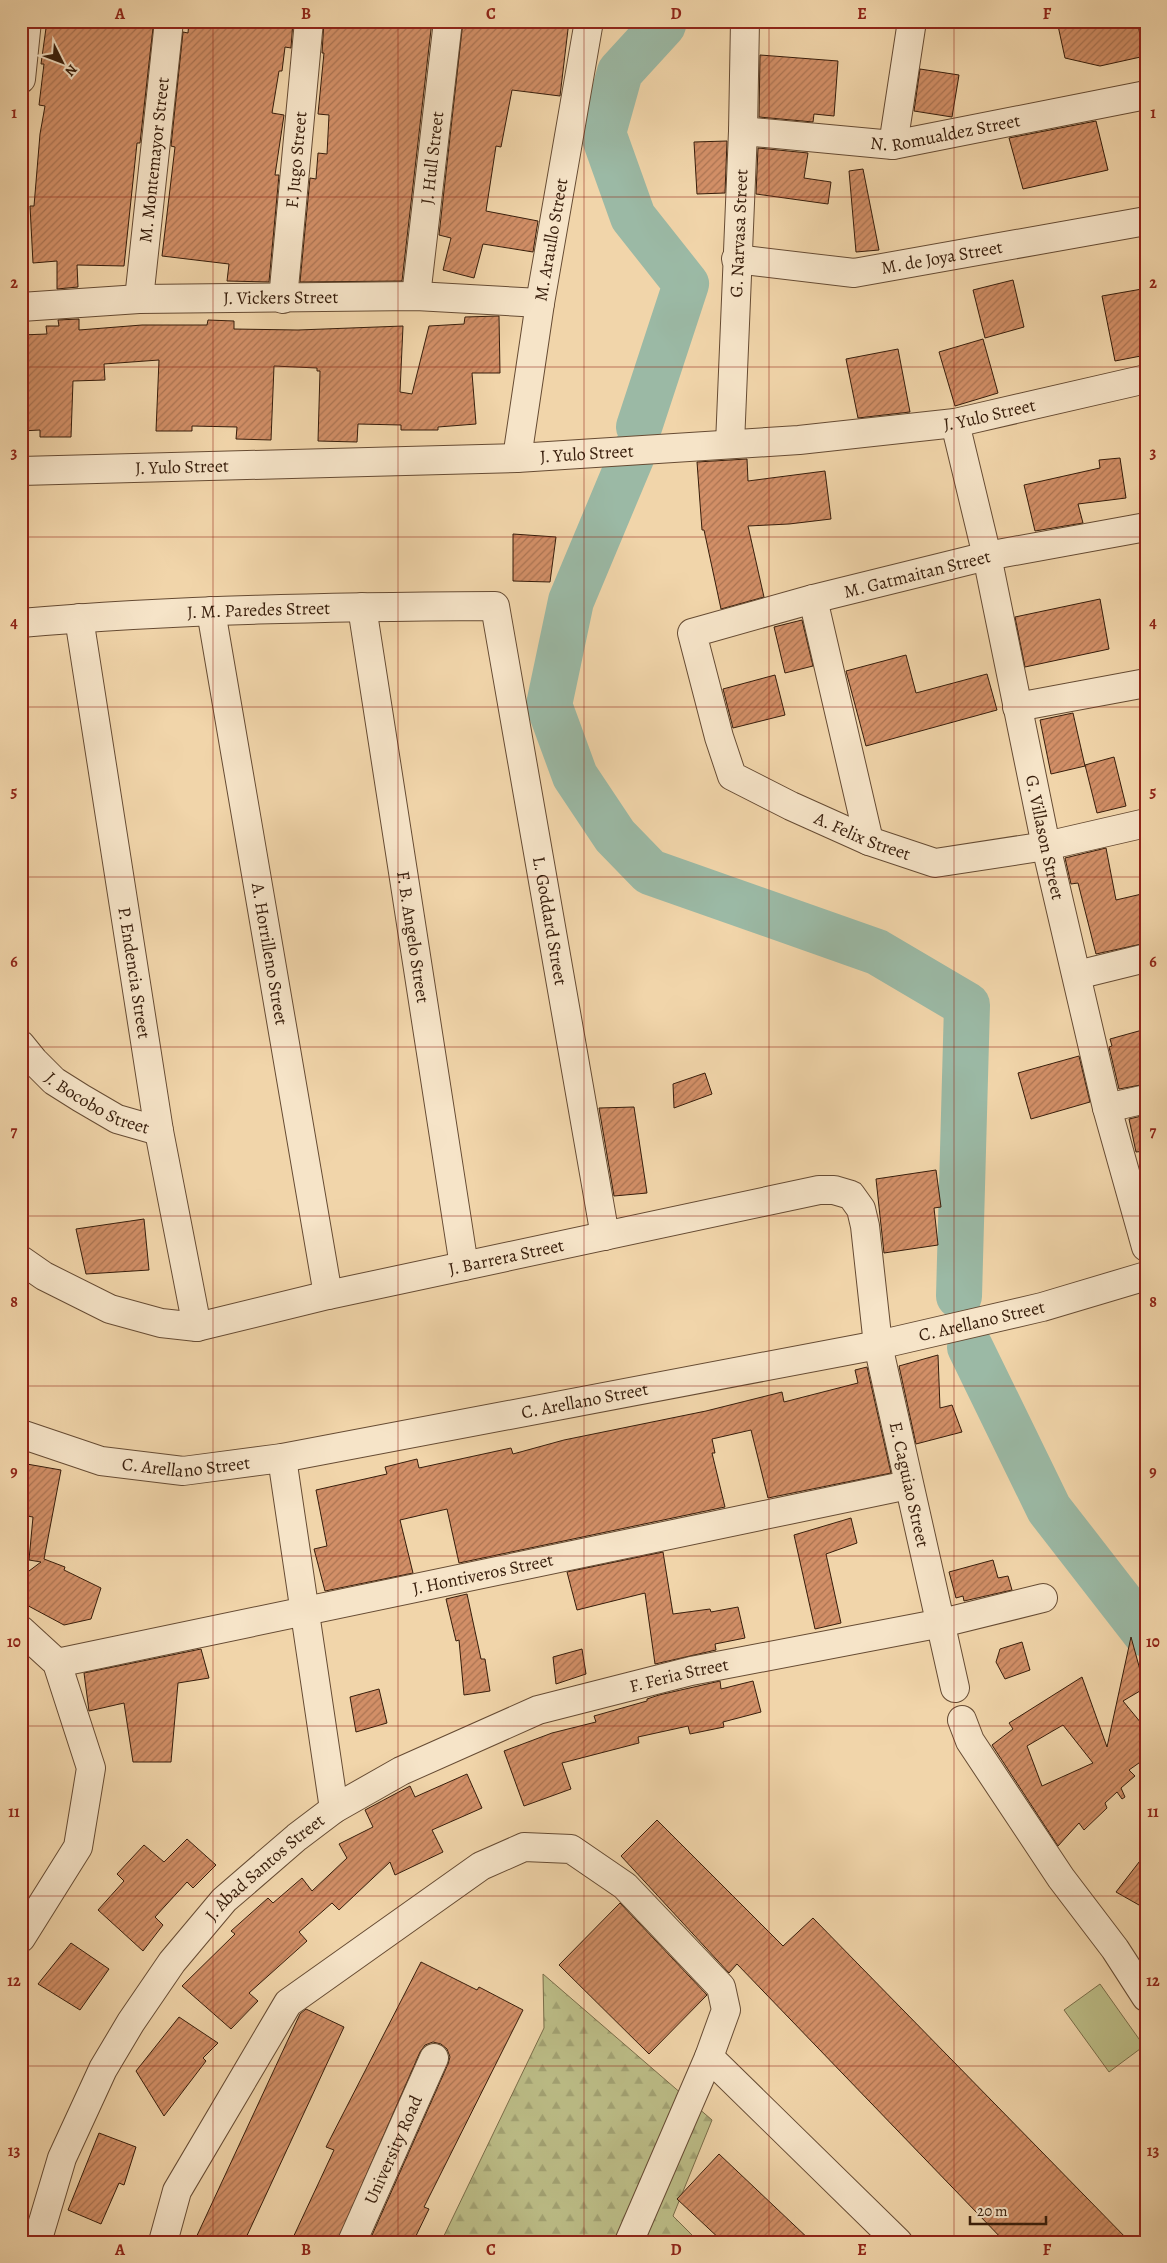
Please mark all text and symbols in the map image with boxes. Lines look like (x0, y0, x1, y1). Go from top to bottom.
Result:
text: A (114, 3, 126, 25)
text: B (301, 3, 311, 25)
text: C (486, 3, 496, 25)
text: D (670, 3, 682, 25)
text: E (857, 3, 867, 25)
text: F (1043, 3, 1052, 25)
north arrow (38, 38, 88, 88)
text: N (61, 60, 82, 81)
street label: M. Montemayor Street (133, 76, 175, 244)
text: 1 (11, 102, 17, 124)
text: 1 (1150, 102, 1156, 124)
street label: N. Romualdez Street (869, 108, 1022, 157)
street label: F. Jugo Street (280, 110, 313, 209)
street label: J. Hull Street (415, 110, 449, 206)
street label: G. Narvasa Street (724, 168, 753, 298)
street label: M. Araullo Street (529, 176, 574, 303)
street label: M. de Joya Street (879, 235, 1005, 280)
text: 2 (10, 272, 18, 294)
text: 2 (1149, 272, 1157, 294)
street label: J. Vickers Street (223, 285, 339, 310)
street label: J. Yulo Street (942, 393, 1038, 436)
street label: J. Yulo Street (539, 439, 634, 469)
text: 3 (11, 442, 18, 464)
text: 3 (1150, 442, 1157, 464)
street label: J. Yulo Street (135, 454, 229, 480)
street label: M. Gatmaitan Street (841, 544, 993, 604)
street label: J. M. Paredes Street (187, 596, 330, 624)
text: 4 (10, 612, 18, 634)
text: 4 (1149, 612, 1157, 634)
street label: G. Villason Street (1020, 773, 1070, 902)
text: 5 (11, 781, 18, 803)
text: 5 (1150, 781, 1157, 803)
street label: A. Felix Street (810, 806, 914, 866)
street label: L. Goddard Street (527, 854, 573, 987)
street label: F. B. Angelo Street (391, 869, 435, 1005)
street label: A. Horrilleno Street (246, 880, 294, 1027)
street label: P. Endencia Street (112, 905, 156, 1040)
text: 6 (10, 951, 18, 973)
text: 6 (1149, 951, 1157, 973)
street label: J. Bocobo Street (39, 1066, 152, 1140)
text: 7 (11, 1121, 18, 1143)
text: 7 (1150, 1121, 1157, 1143)
street label: J. Barrera Street (446, 1233, 566, 1281)
text: 8 (10, 1291, 18, 1313)
text: 8 (1149, 1291, 1157, 1313)
street label: C. Arellano Street (916, 1295, 1047, 1347)
street label: C. Arellano Street (519, 1377, 650, 1424)
street label: E. Caguiao Street (884, 1419, 935, 1550)
street label: C. Arellano Street (121, 1450, 251, 1483)
text: 9 (10, 1461, 18, 1483)
text: 9 (1149, 1461, 1157, 1483)
street label: J. Hontiveros Street (410, 1548, 555, 1600)
text: 10 (7, 1631, 21, 1653)
text: 10 (1146, 1631, 1160, 1653)
street label: F. Feria Street (627, 1652, 731, 1698)
text: 11 (8, 1801, 20, 1823)
text: 11 (1147, 1801, 1159, 1823)
street label: J. Abad Santos Street (199, 1808, 330, 1926)
text: 12 (7, 1970, 21, 1992)
text: 12 (1146, 1970, 1160, 1992)
street label: University Road (358, 2091, 428, 2208)
text: 13 (8, 2140, 20, 2162)
text: 13 (1147, 2140, 1159, 2162)
scale bar (970, 2193, 1046, 2225)
text: 20 m (977, 2201, 1008, 2221)
text: A (114, 2239, 126, 2261)
text: B (301, 2239, 311, 2261)
text: C (486, 2239, 496, 2261)
text: D (670, 2239, 682, 2261)
text: E (857, 2239, 867, 2261)
text: F (1043, 2239, 1052, 2261)

